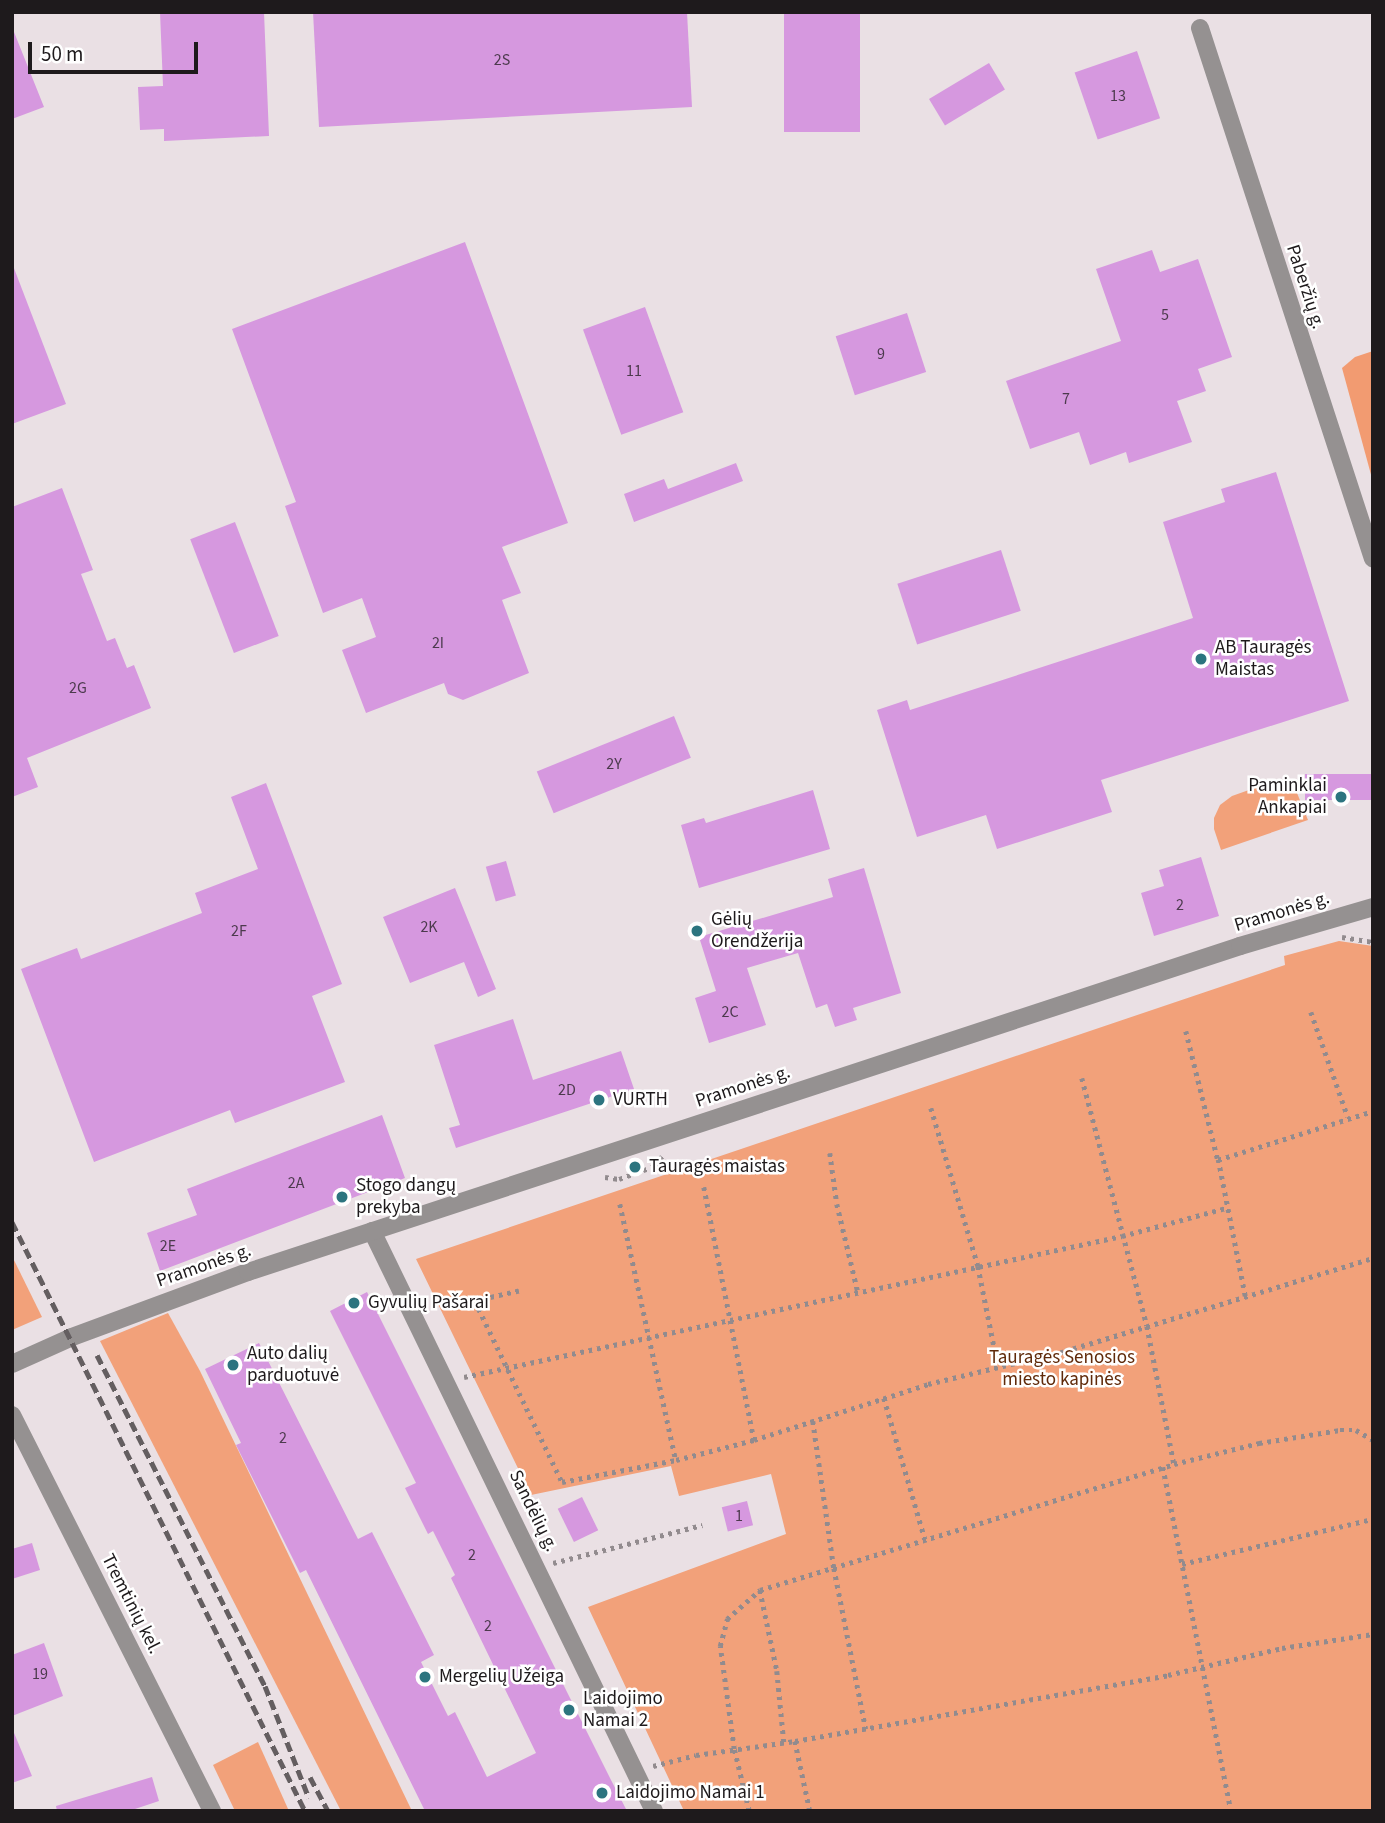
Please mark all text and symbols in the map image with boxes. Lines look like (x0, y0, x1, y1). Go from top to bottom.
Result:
scale bar (32, 28, 201, 72)
text: 50 m (41, 39, 83, 69)
house number: 2S (494, 50, 510, 70)
house number: 13 (1110, 86, 1126, 106)
street label: Paberžių g. (1281, 242, 1329, 332)
house number: 5 (1161, 305, 1169, 325)
house number: 9 (877, 344, 885, 364)
house number: 11 (626, 361, 642, 381)
house number: 7 (1062, 389, 1070, 409)
house number: 2I (432, 633, 444, 653)
place label: AB Tauragės Maistas (1215, 637, 1311, 681)
marker: AB Tauragės Maistas (1193, 651, 1209, 667)
house number: 2G (69, 678, 87, 698)
house number: 2Y (606, 754, 622, 774)
place label: Paminklai Ankapiai (1248, 775, 1327, 819)
marker: Paminklai Ankapiai (1333, 789, 1349, 805)
street label: Pramonės g. (1232, 887, 1332, 937)
house number: 2 (1176, 895, 1184, 915)
place label: Gėlių Orendžerija (711, 909, 803, 953)
house number: 2K (420, 917, 438, 937)
house number: 2F (231, 921, 247, 941)
marker: Gėlių Orendžerija (689, 923, 705, 939)
house number: 2C (721, 1002, 739, 1022)
street label: Pramonės g. (693, 1061, 793, 1113)
house number: 2D (558, 1080, 576, 1100)
place label: VURTH (613, 1089, 668, 1111)
marker: VURTH (591, 1092, 607, 1108)
place label: Tauragės maistas (649, 1156, 785, 1178)
marker: Tauragės maistas (627, 1159, 643, 1175)
house number: 2A (288, 1173, 304, 1193)
place label: Stogo dangų prekyba (356, 1175, 456, 1219)
marker: Stogo dangų prekyba (334, 1189, 350, 1205)
house number: 2E (160, 1236, 176, 1256)
street label: Pramonės g. (154, 1239, 254, 1293)
place label: Gyvulių Pašarai (368, 1292, 489, 1314)
marker: Gyvulių Pašarai (346, 1295, 362, 1311)
place label: Auto dalių parduotuvė (247, 1343, 339, 1387)
park label: Tauragės Senosios miesto kapinės (989, 1347, 1135, 1391)
marker: Auto dalių parduotuvė (225, 1357, 241, 1373)
house number: 2 (279, 1428, 287, 1448)
street label: Sandėlių g. (503, 1466, 563, 1556)
house number: 1 (735, 1506, 743, 1526)
house number: 2 (468, 1545, 476, 1565)
street label: Tremtinių kel. (96, 1550, 166, 1658)
house number: 2 (484, 1616, 492, 1636)
house number: 19 (32, 1664, 48, 1684)
place label: Mergelių Užeiga (439, 1666, 564, 1688)
marker: Mergelių Užeiga (417, 1669, 433, 1685)
place label: Laidojimo Namai 2 (583, 1688, 663, 1732)
marker: Laidojimo Namai 2 (561, 1702, 577, 1718)
place label: Laidojimo Namai 1 (616, 1782, 765, 1804)
marker: Laidojimo Namai 1 (594, 1785, 610, 1801)

